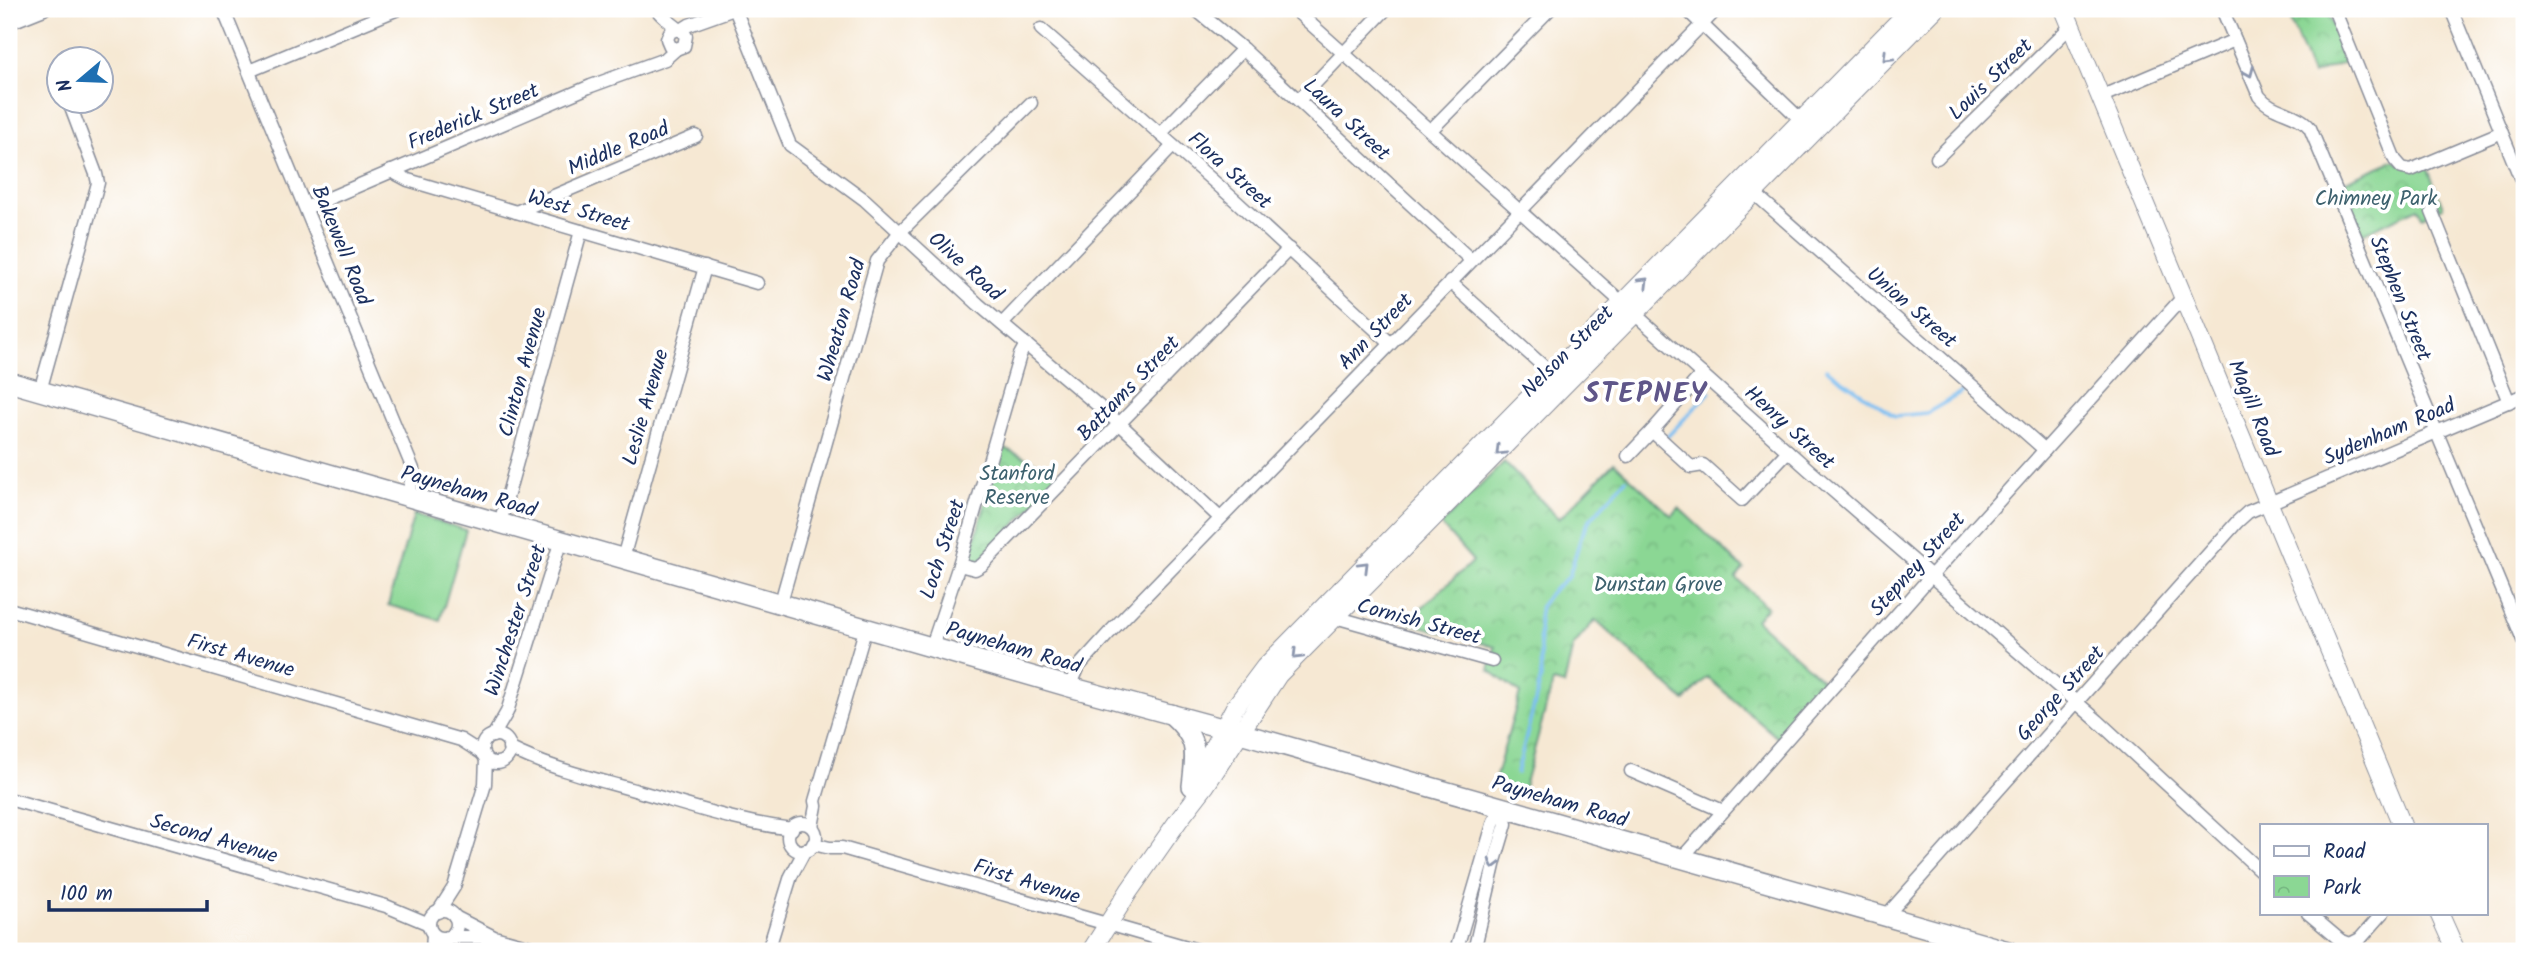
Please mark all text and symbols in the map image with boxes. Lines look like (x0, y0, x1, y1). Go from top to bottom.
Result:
street label: Louis Street (1941, 31, 2042, 129)
north arrow (46, 46, 116, 116)
one-way arrow (1883, 49, 1895, 61)
one-way arrow (2240, 65, 2254, 77)
street label: Laura Street (1295, 71, 1398, 170)
text: N (50, 74, 82, 95)
street label: Frederick Street (403, 74, 545, 160)
street label: Middle Road (563, 113, 675, 186)
street label: Flora Street (1179, 124, 1279, 219)
street label: Bakewell Road (302, 181, 380, 311)
street label: West Street (524, 181, 634, 242)
park label: Chimney Park (2315, 183, 2437, 216)
street label: Olive Road (920, 224, 1011, 310)
street label: Stephen Street (2360, 231, 2440, 367)
street label: Wheaton Road (809, 255, 876, 386)
street label: Union Street (1858, 259, 1964, 358)
one-way arrow (1636, 277, 1649, 290)
street label: Ann Street (1331, 285, 1422, 378)
street label: Nelson Street (1514, 297, 1623, 406)
street label: Clinton Avenue (490, 303, 557, 441)
street label: Battams Street (1070, 328, 1189, 450)
street label: Leslie Avenue (614, 345, 679, 469)
street label: Magill Road (2218, 355, 2287, 463)
district label: STEPNEY (1584, 372, 1708, 417)
street label: Henry Street (1736, 378, 1843, 479)
street label: Sydenham Road (2318, 390, 2461, 475)
one-way arrow (1496, 443, 1508, 455)
street label: Payneham Road (397, 457, 541, 528)
park label: Stanford Reserve (979, 458, 1055, 515)
street label: Loch Street (912, 494, 975, 604)
street label: Stepney Street (1862, 505, 1975, 625)
street label: Winchester Street (476, 539, 557, 701)
one-way arrow (1356, 561, 1369, 574)
park label: Dunstan Grove (1594, 569, 1723, 602)
street label: Cornish Street (1353, 590, 1485, 655)
street label: Payneham Road (942, 613, 1086, 684)
street label: First Avenue (183, 625, 299, 688)
street label: George Street (2009, 638, 2114, 750)
one-way arrow (1293, 647, 1306, 660)
street label: Payneham Road (1488, 767, 1632, 838)
street label: Second Avenue (146, 805, 282, 874)
legend (2260, 824, 2488, 914)
text: Road (2323, 836, 2366, 869)
street label: First Avenue (969, 851, 1085, 914)
one-way arrow (1488, 858, 1503, 870)
scale bar (49, 869, 206, 913)
text: Park (2323, 872, 2361, 905)
text: 100 m (60, 878, 113, 911)

